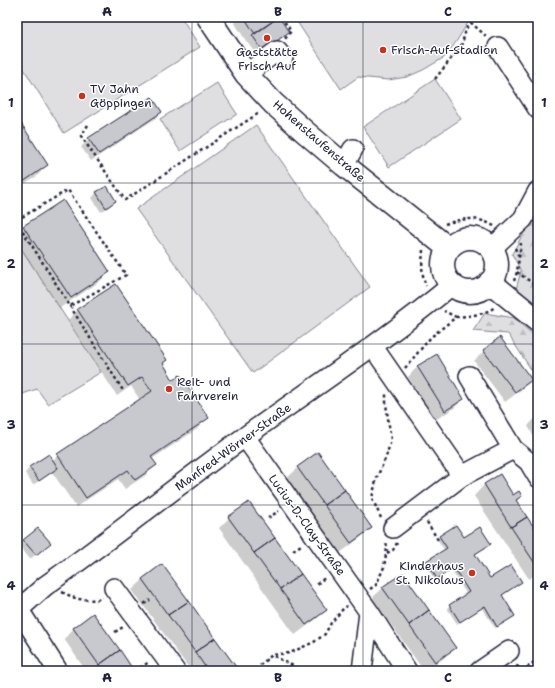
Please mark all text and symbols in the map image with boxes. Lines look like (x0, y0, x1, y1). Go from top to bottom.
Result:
text: A (102, 3, 112, 20)
text: B (274, 3, 282, 20)
text: C (444, 3, 452, 20)
marker: Gaststätte Frisch Auf (262, 33, 272, 43)
place label: Frisch-Auf-Stadion (391, 42, 498, 58)
place label: Gaststätte Frisch Auf (236, 44, 298, 74)
marker: Frisch-Auf-Stadion (378, 45, 388, 55)
place label: TV Jahn Göppingen (90, 81, 152, 111)
marker: TV Jahn Göppingen (77, 91, 87, 101)
text: 1 (8, 94, 14, 111)
text: 1 (541, 94, 547, 111)
street label: Hohenstaufenstraße (269, 96, 369, 186)
text: 2 (6, 255, 16, 272)
text: 2 (539, 255, 549, 272)
place label: Reit- und Fahrverein (177, 374, 238, 404)
marker: Reit- und Fahrverein (164, 384, 174, 394)
street label: Manfred-Wörner-Straße (172, 399, 294, 495)
text: 3 (6, 416, 16, 433)
text: 3 (539, 416, 549, 433)
street label: Lucius-D.-Clay-Straße (265, 471, 349, 579)
place label: Kinderhaus St. Nikolaus (396, 558, 464, 588)
marker: Kinderhaus St. Nikolaus (467, 568, 477, 578)
text: 4 (6, 577, 16, 594)
text: 4 (539, 577, 549, 594)
text: A (102, 669, 112, 686)
text: B (274, 669, 282, 686)
text: C (444, 669, 452, 686)

